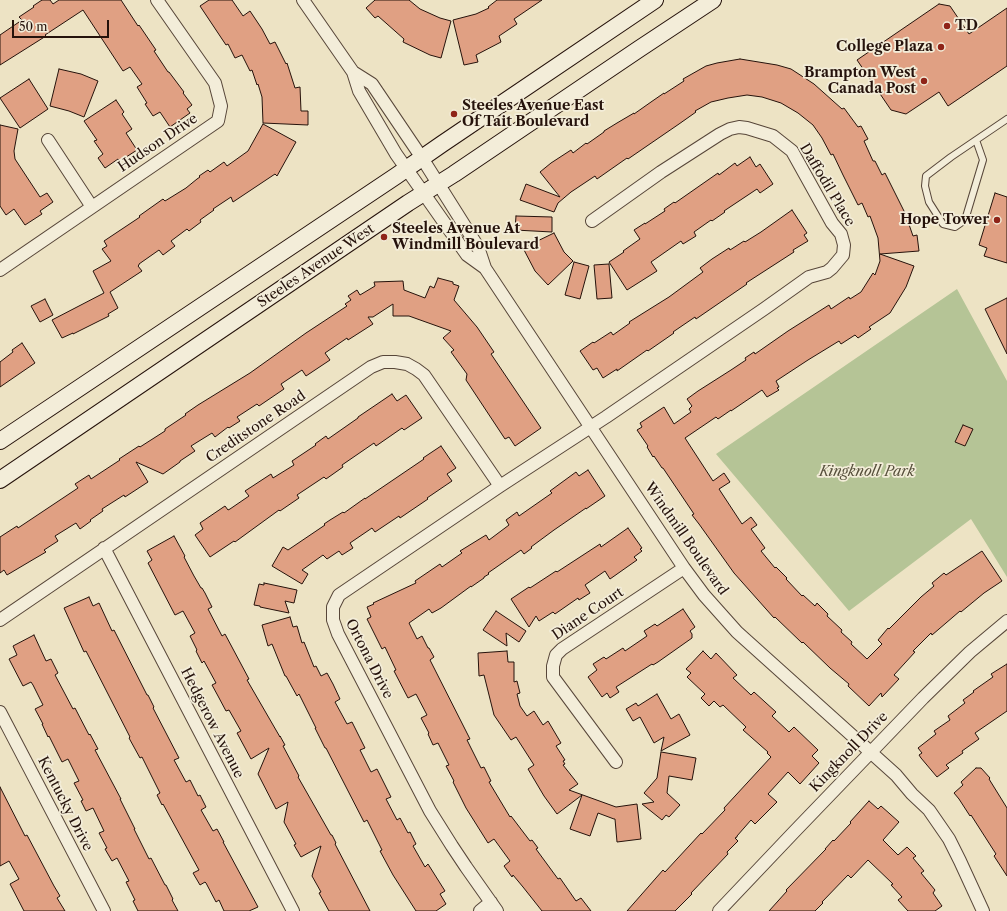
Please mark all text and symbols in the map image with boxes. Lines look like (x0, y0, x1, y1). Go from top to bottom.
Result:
scale bar (14, 12, 111, 38)
place label: TD (955, 18, 978, 34)
text: 50 m (19, 19, 48, 34)
marker: TD (942, 21, 952, 31)
place label: College Plaza (836, 39, 933, 55)
marker: College Plaza (936, 42, 946, 52)
place label: Brampton West Canada Post (804, 65, 916, 98)
marker: Brampton West Canada Post (919, 76, 929, 86)
place label: Steeles Avenue East Of Tait Boulevard (462, 98, 604, 130)
marker: Steeles Avenue East Of Tait Boulevard (449, 109, 459, 119)
street label: Hudson Drive (115, 110, 201, 176)
street label: Daffodil Place (796, 141, 858, 229)
place label: Hope Tower (900, 212, 989, 228)
marker: Hope Tower (992, 215, 1002, 225)
street label: Steeles Avenue West (254, 221, 378, 311)
place label: Steeles Avenue At Windmill Boulevard (392, 221, 539, 254)
marker: Steeles Avenue At Windmill Boulevard (379, 232, 389, 242)
street label: Creditstone Road (203, 387, 309, 467)
park label: Kingknoll Park (819, 464, 915, 480)
street label: Windmill Boulevard (641, 479, 731, 599)
street label: Diane Court (549, 584, 627, 644)
street label: Ortona Drive (342, 616, 396, 702)
street label: Hedgerow Avenue (177, 665, 247, 781)
street label: Kingknoll Drive (806, 708, 892, 796)
street label: Kentucky Drive (34, 754, 96, 854)

